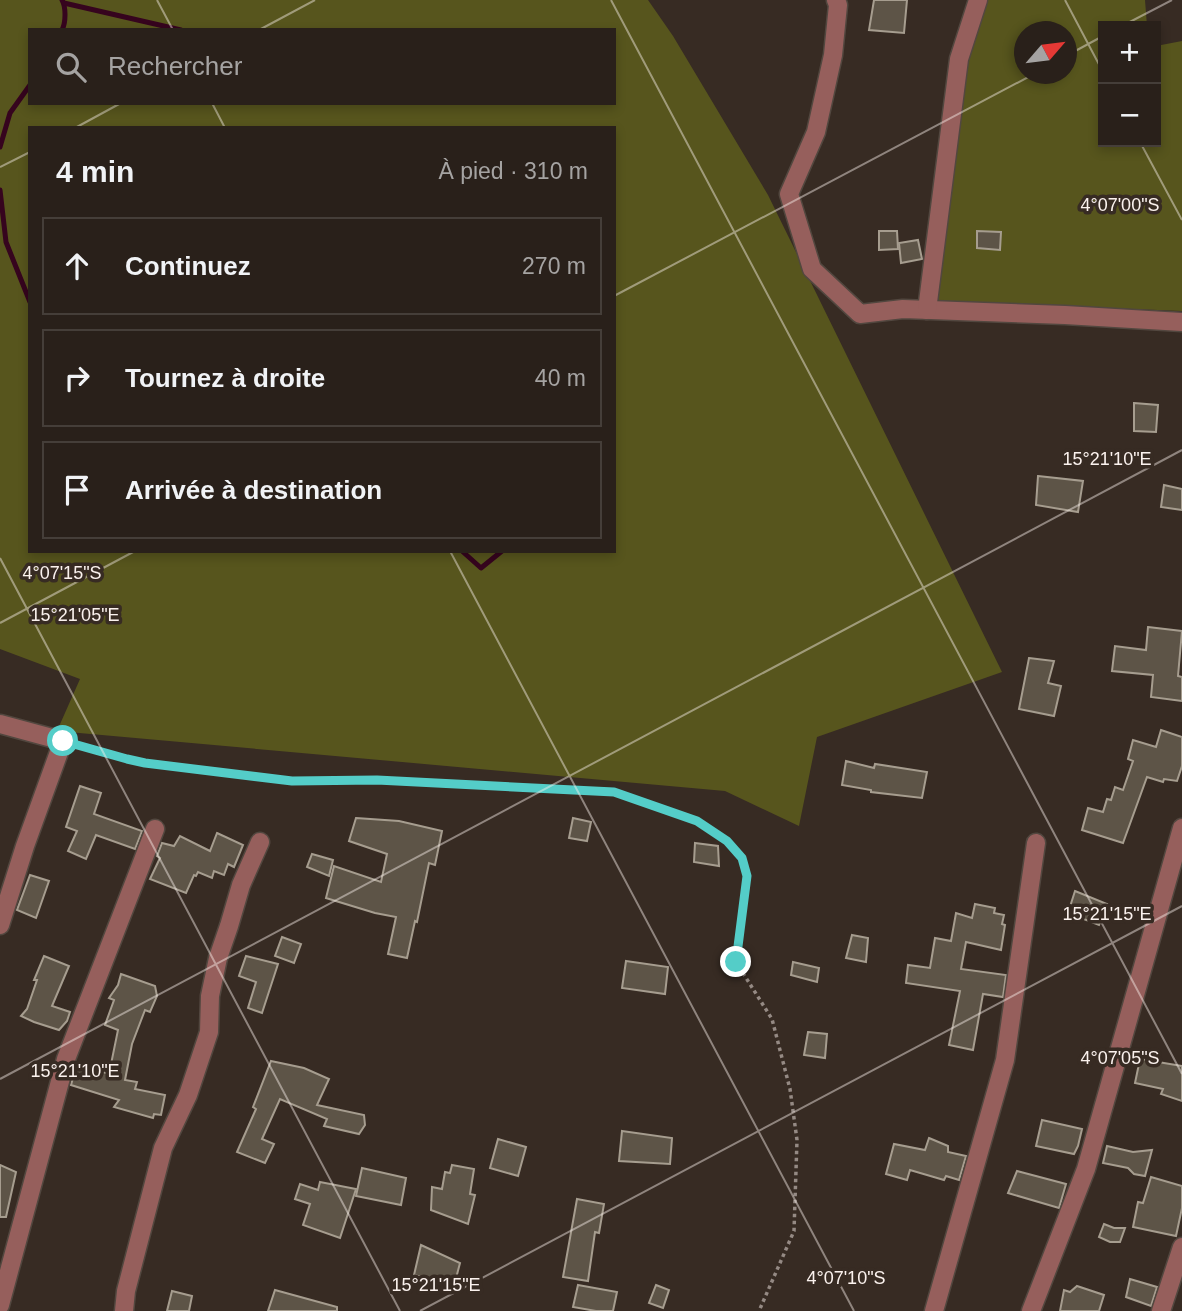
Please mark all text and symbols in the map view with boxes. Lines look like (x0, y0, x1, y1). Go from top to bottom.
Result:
north arrow (1014, 21, 1077, 84)
map controls (1098, 21, 1161, 147)
button: + (1098, 21, 1161, 84)
search box (28, 28, 616, 105)
icon: search (52, 48, 90, 86)
text: Rechercher (108, 51, 242, 81)
button: − (1098, 84, 1161, 147)
text: 4 min (56, 155, 134, 188)
text: À pied · 310 m (438, 158, 588, 184)
text: 4°07'00"S (1080, 195, 1160, 215)
icon: ahead (58, 247, 96, 285)
text: Continuez (125, 251, 251, 281)
text: 270 m (522, 253, 586, 279)
icon: right (58, 359, 96, 397)
text: Tournez à droite (125, 363, 325, 393)
text: 40 m (535, 365, 586, 391)
text: 15°21'10"E (1062, 449, 1152, 469)
icon: arrive (58, 471, 96, 509)
text: Arrivée à destination (125, 475, 382, 505)
text: 4°07'15"S (22, 563, 102, 583)
text: 15°21'05"E (30, 605, 120, 625)
route start (47, 725, 78, 756)
text: 15°21'15"E (1062, 904, 1152, 924)
route end (720, 946, 751, 977)
text: 4°07'05"S (1080, 1048, 1160, 1068)
text: 15°21'10"E (30, 1061, 120, 1081)
text: 4°07'10"S (806, 1268, 886, 1288)
text: 15°21'15"E (391, 1275, 481, 1295)

